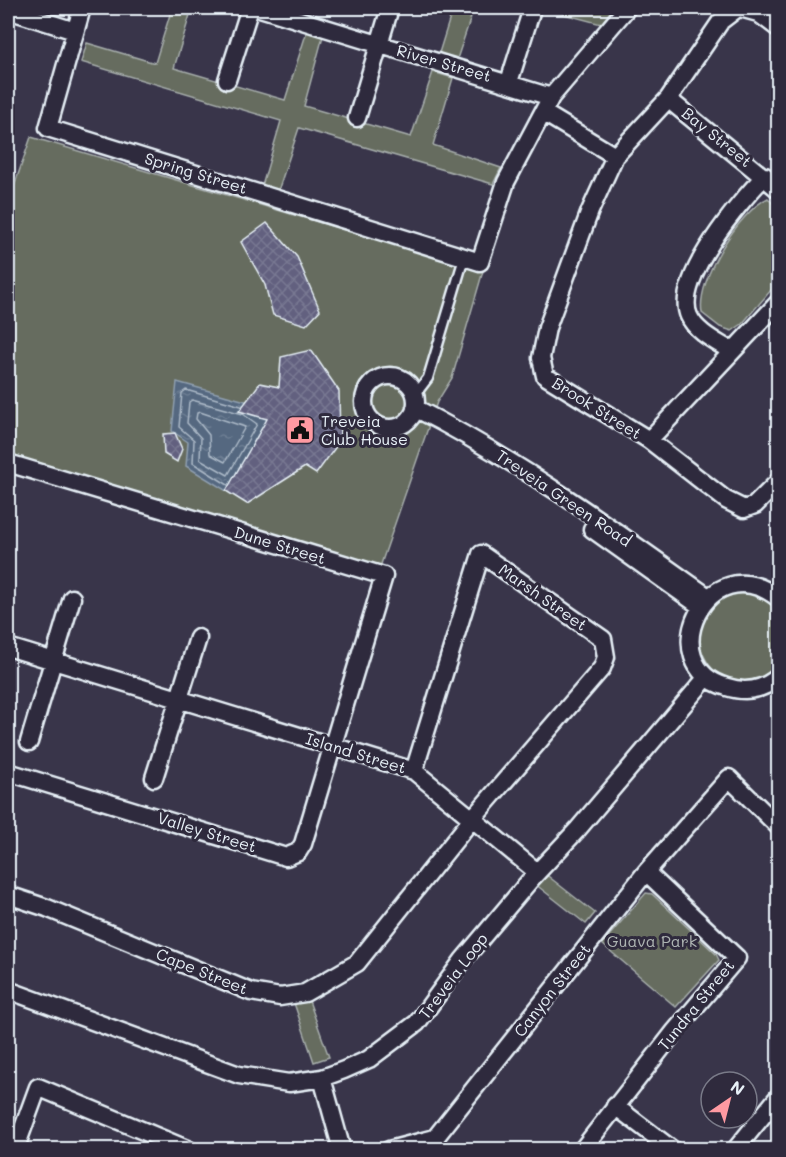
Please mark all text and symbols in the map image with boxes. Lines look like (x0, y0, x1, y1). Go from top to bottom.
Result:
street label: River Street (394, 39, 494, 86)
street label: Bay Street (678, 102, 757, 171)
street label: Spring Street (142, 147, 250, 198)
street label: Brook Street (549, 372, 646, 443)
place label: Treveia Club House (321, 410, 408, 449)
public building icon: Treveia Club House (284, 414, 316, 446)
street label: Treveia Green Road (493, 444, 636, 551)
street label: Dune Street (232, 521, 328, 568)
street label: Marsh Street (495, 558, 592, 635)
street label: Island Street (303, 727, 409, 778)
street label: Valley Street (155, 806, 259, 857)
street label: Treveia Loop (413, 928, 492, 1023)
park label: Guava Park (607, 930, 697, 951)
street label: Canyon Street (509, 939, 595, 1041)
street label: Cape Street (153, 943, 251, 998)
street label: Tundra Street (653, 955, 739, 1054)
north arrow (699, 1070, 759, 1130)
text: N (727, 1075, 749, 1099)

